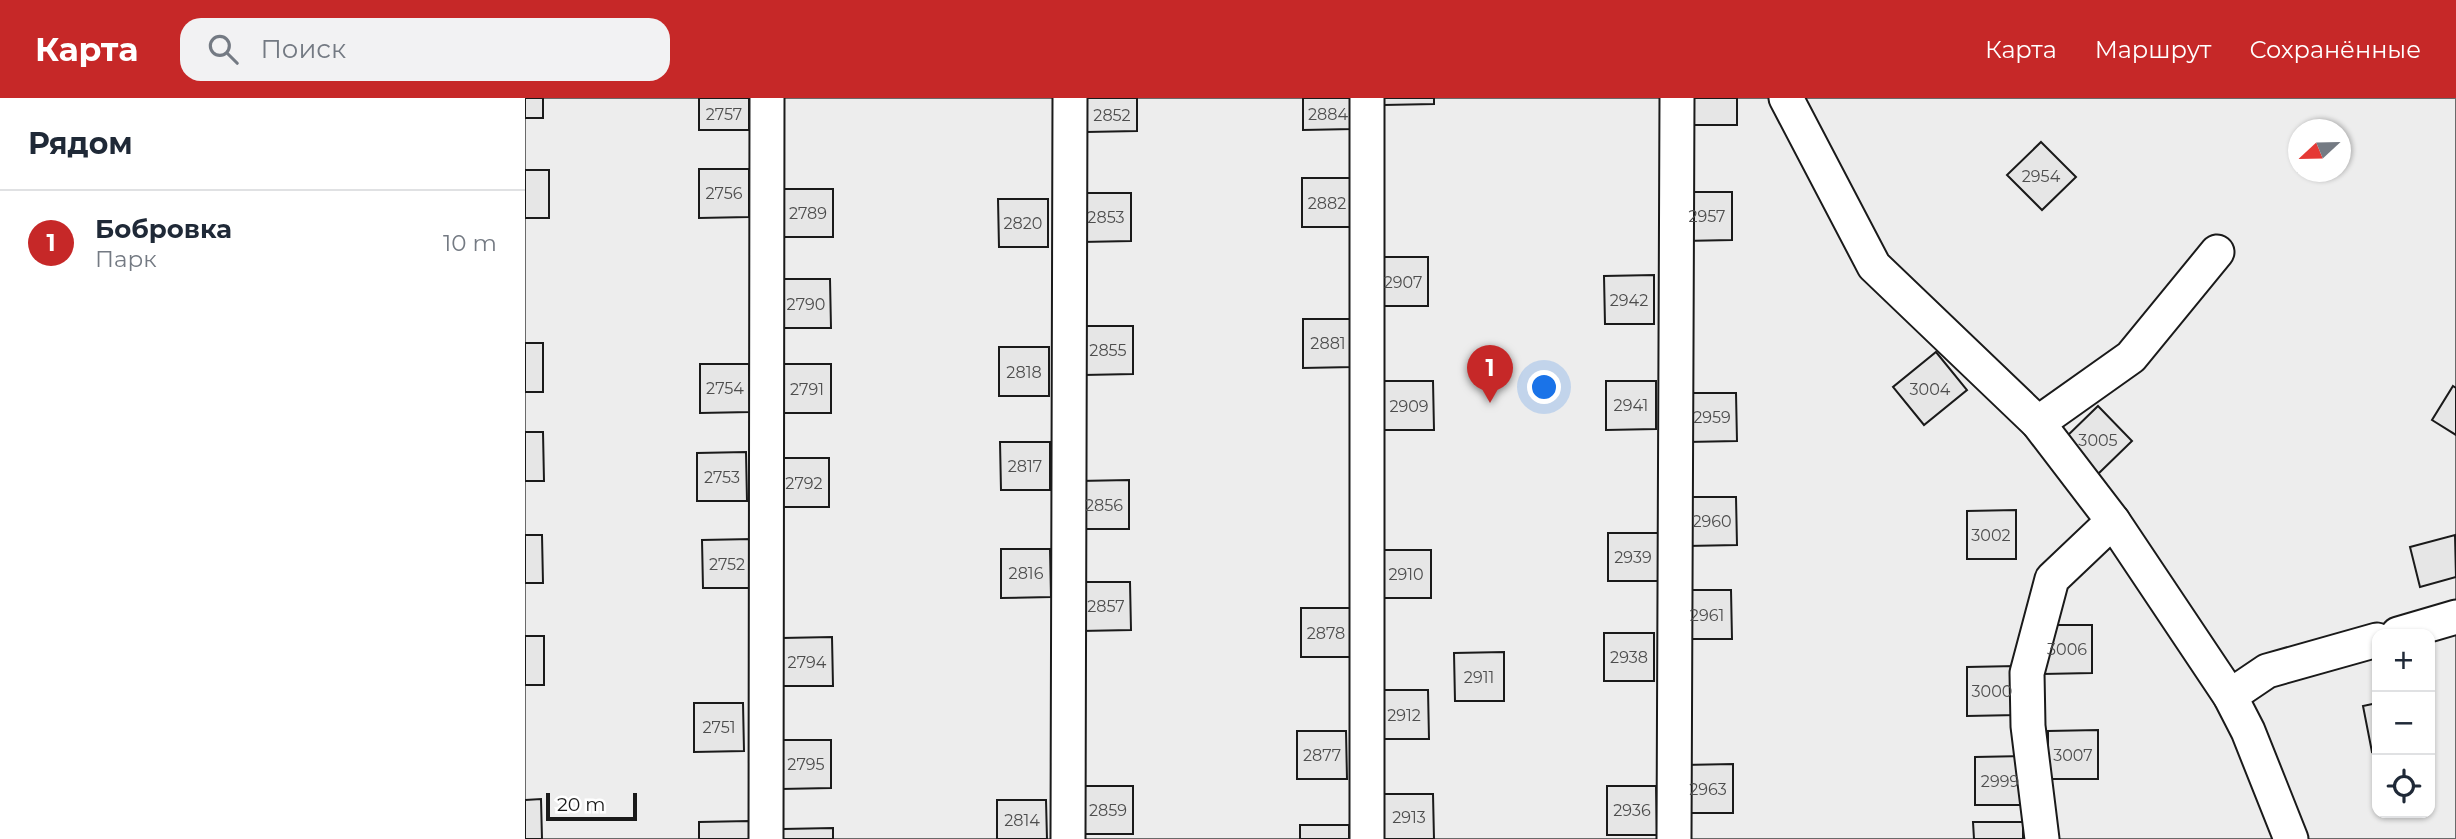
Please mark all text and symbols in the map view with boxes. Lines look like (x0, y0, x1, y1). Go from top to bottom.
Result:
search box (180, 18, 670, 81)
text: Карта (35, 29, 138, 69)
icon: search (204, 30, 242, 68)
text: Поиск (260, 33, 346, 65)
text: Карта (1985, 35, 2057, 64)
text: Маршрут (2095, 35, 2211, 64)
text: Сохранённые (2249, 35, 2421, 64)
house number: 2757 (706, 105, 742, 124)
house number: 2884 (1308, 105, 1348, 124)
house number: 2852 (1093, 106, 1131, 125)
north arrow (2288, 119, 2351, 182)
text: Рядом (28, 125, 133, 162)
house number: 2954 (2022, 167, 2061, 186)
house number: 2756 (706, 184, 743, 203)
house number: 2882 (1308, 194, 1346, 213)
house number: 2789 (789, 204, 827, 223)
house number: 2957 (1688, 207, 1726, 226)
house number: 2853 (1087, 208, 1125, 227)
text: Бобровка (95, 213, 232, 245)
house number: 2820 (1004, 214, 1042, 233)
text: 1 (46, 229, 56, 257)
text: 10 m (443, 229, 497, 257)
text: Парк (95, 245, 157, 273)
house number: 2907 (1384, 273, 1422, 292)
house number: 2942 (1610, 291, 1648, 310)
house number: 2790 (787, 295, 825, 314)
house number: 2881 (1310, 334, 1346, 353)
house number: 2855 (1089, 341, 1127, 360)
pin: 1 (1467, 345, 1513, 403)
house number: 2818 (1006, 363, 1042, 382)
your location (1527, 370, 1561, 404)
house number: 2754 (706, 379, 744, 398)
house number: 2791 (790, 380, 824, 399)
house number: 3004 (1910, 380, 1951, 399)
house number: 2941 (1614, 396, 1648, 415)
house number: 2909 (1389, 397, 1429, 416)
house number: 2959 (1693, 408, 1731, 427)
house number: 3005 (2078, 431, 2118, 450)
house number: 2817 (1008, 457, 1042, 476)
house number: 2753 (704, 468, 740, 487)
house number: 2792 (785, 474, 823, 493)
house number: 2856 (1085, 496, 1123, 515)
house number: 2960 (1692, 512, 1732, 531)
house number: 3002 (1971, 526, 2011, 545)
house number: 2939 (1614, 548, 1652, 567)
house number: 2752 (709, 555, 745, 574)
house number: 2816 (1009, 564, 1044, 583)
house number: 2910 (1388, 565, 1424, 584)
house number: 2857 (1087, 597, 1125, 616)
house number: 2961 (1690, 606, 1724, 625)
house number: 2878 (1307, 624, 1345, 643)
map controls (2372, 629, 2435, 818)
button: + (2372, 629, 2435, 692)
house number: 3006 (2047, 640, 2087, 659)
house number: 2938 (1610, 648, 1648, 667)
house number: 2794 (788, 653, 827, 672)
house number: 2911 (1464, 668, 1494, 687)
house number: 3000 (1972, 682, 2012, 701)
button: − (2372, 692, 2435, 755)
house number: 2912 (1387, 706, 1421, 725)
house number: 2751 (702, 718, 736, 737)
house number: 2877 (1303, 746, 1341, 765)
house number: 3007 (2053, 746, 2093, 765)
house number: 2795 (787, 755, 825, 774)
button: locate (2372, 755, 2435, 818)
house number: 2999 (1981, 772, 2019, 791)
house number: 2963 (1689, 780, 1727, 799)
scale bar (546, 790, 637, 822)
text: 20 m (557, 793, 605, 816)
house number: 2859 (1089, 801, 1127, 820)
house number: 2936 (1613, 801, 1651, 820)
house number: 2913 (1392, 808, 1426, 827)
house number: 2814 (1004, 811, 1040, 830)

